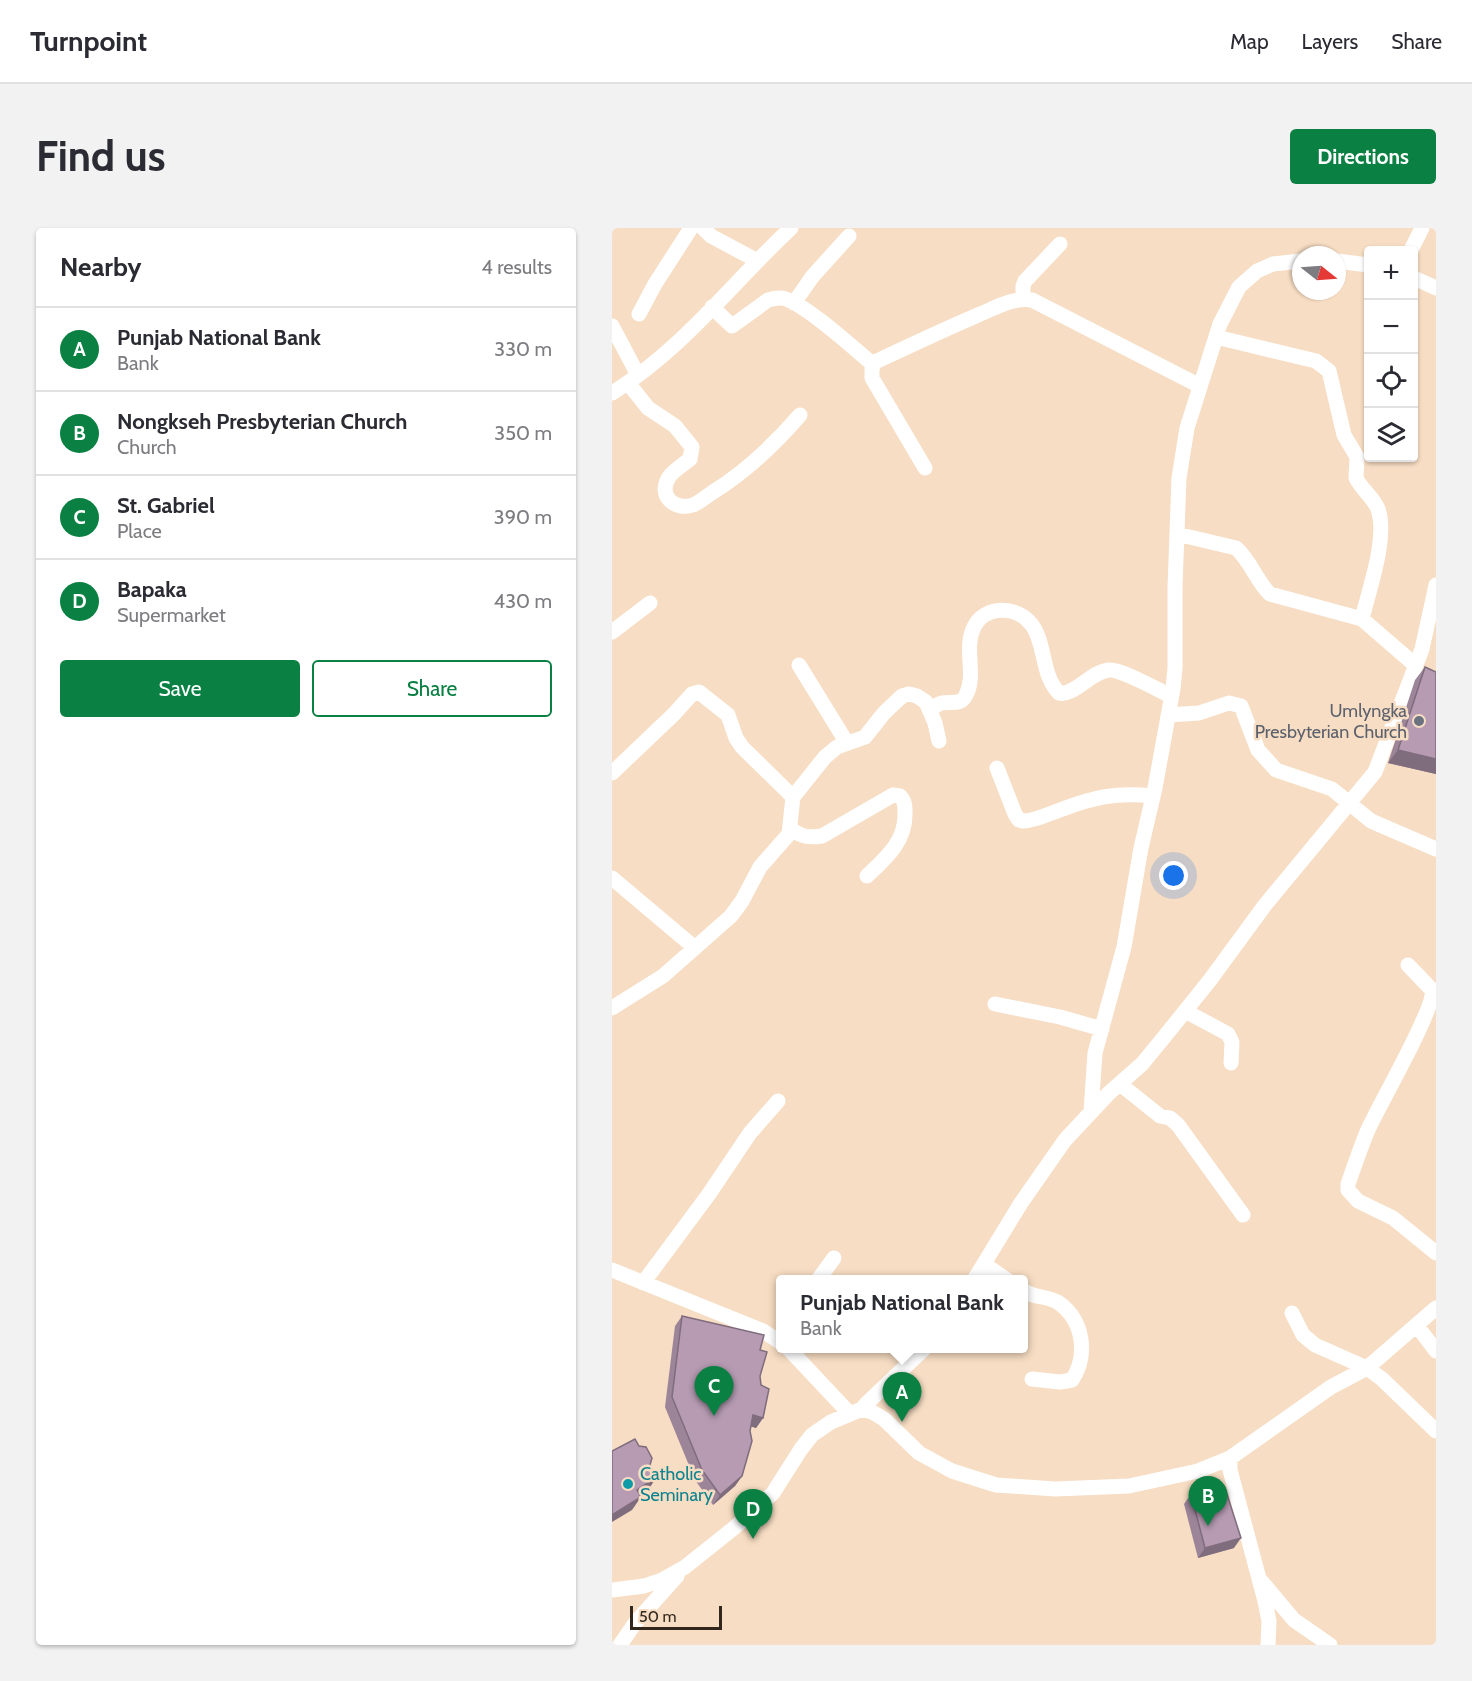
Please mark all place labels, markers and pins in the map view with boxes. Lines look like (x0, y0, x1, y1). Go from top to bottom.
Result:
place label: Umlyngka Presbyterian Church (1255, 700, 1407, 743)
marker: Umlyngka Presbyterian Church (1412, 714, 1426, 728)
pin: C (694, 1366, 734, 1416)
pin: A (882, 1372, 922, 1422)
place label: Catholic Seminary (640, 1463, 713, 1506)
pin: B (1188, 1476, 1228, 1526)
marker: Catholic Seminary (621, 1477, 635, 1491)
pin: D (734, 1490, 772, 1539)

